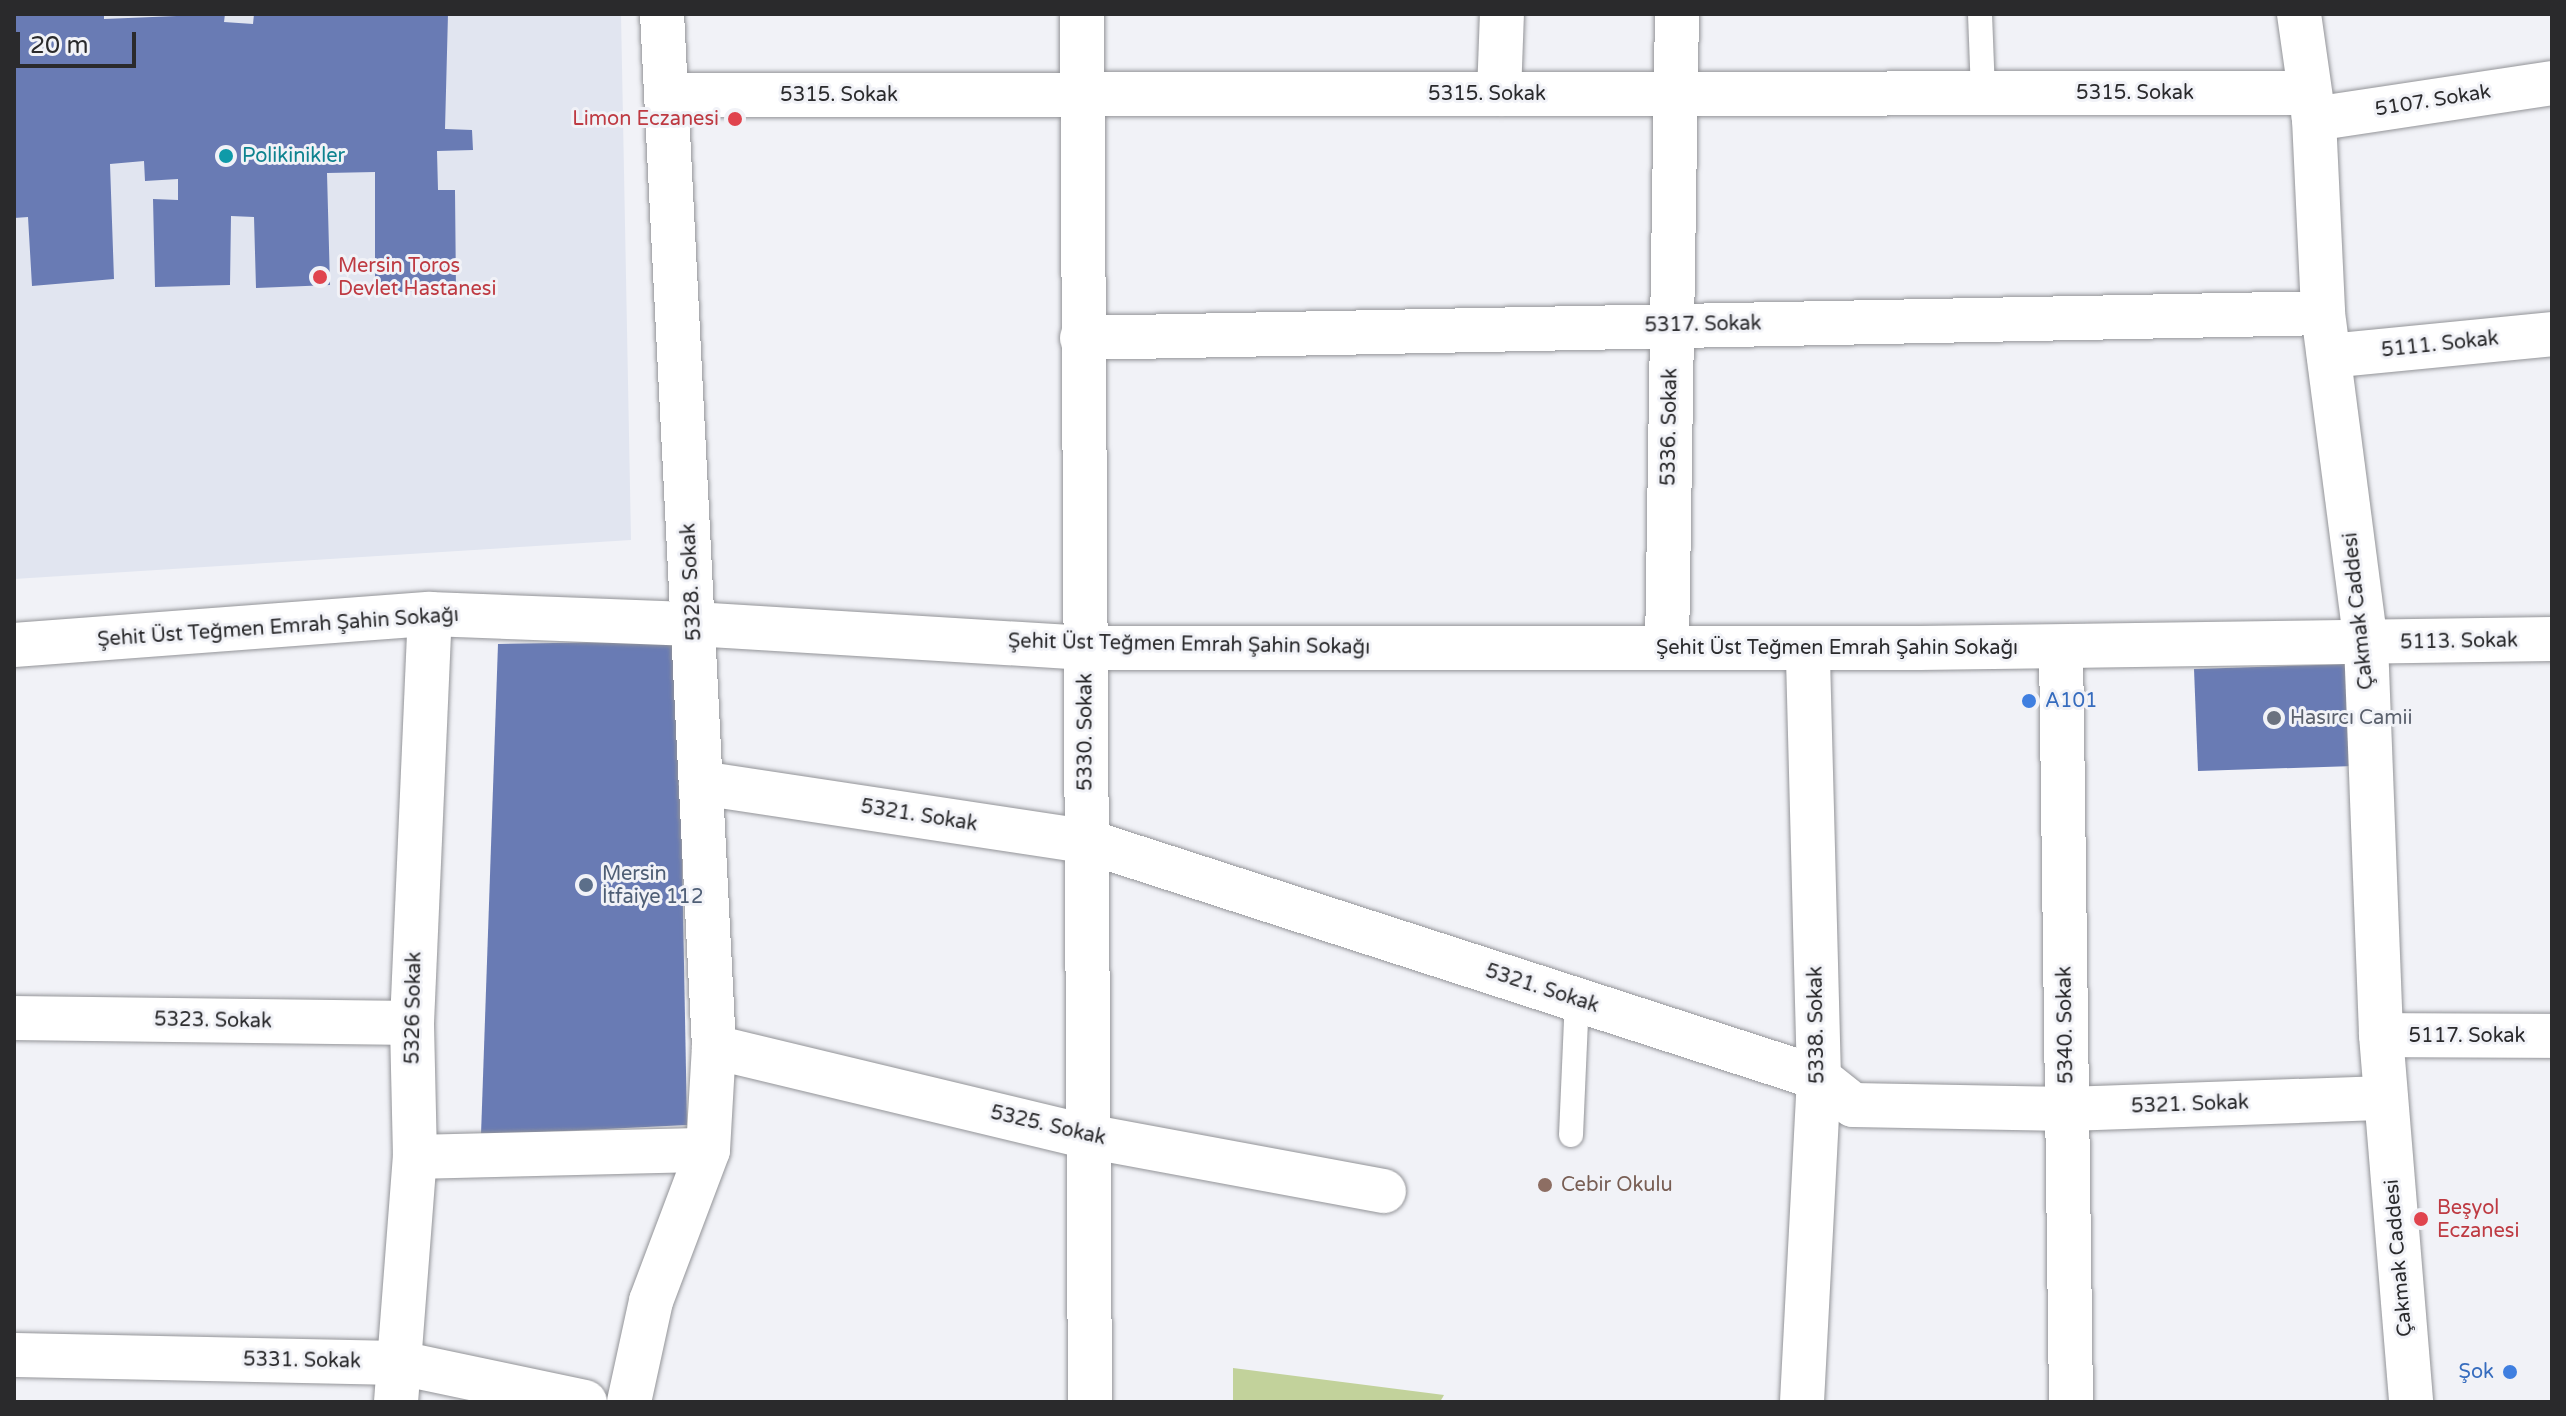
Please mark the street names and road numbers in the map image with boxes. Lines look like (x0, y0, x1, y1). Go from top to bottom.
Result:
street label: 5107. Sokak (2373, 80, 2493, 122)
street label: 5315. Sokak (2076, 81, 2194, 105)
street label: 5315. Sokak (1428, 82, 1546, 106)
street label: 5315. Sokak (780, 83, 898, 107)
street label: 5317. Sokak (1644, 312, 1762, 338)
street label: 5111. Sokak (2380, 327, 2500, 363)
street label: 5336. Sokak (1657, 368, 1683, 486)
street label: 5328. Sokak (677, 522, 707, 642)
street label: Çakmak Caddesi (2339, 531, 2379, 691)
street label: Şehit Üst Teğmen Emrah Şahin Sokağı (97, 603, 459, 653)
street label: 5113. Sokak (2400, 629, 2518, 655)
street label: Şehit Üst Teğmen Emrah Şahin Sokağı (1008, 630, 1370, 660)
street label: Şehit Üst Teğmen Emrah Şahin Sokağı (1656, 636, 2018, 660)
street label: 5330. Sokak (1074, 673, 1098, 791)
street label: 5321. Sokak (859, 795, 979, 837)
street label: 5326 Sokak (401, 951, 427, 1065)
street label: 5321. Sokak (1482, 959, 1602, 1019)
street label: 5338. Sokak (1804, 966, 1830, 1084)
street label: 5340. Sokak (2053, 966, 2079, 1084)
street label: 5323. Sokak (154, 1008, 272, 1034)
street label: 5117. Sokak (2409, 1024, 2525, 1048)
street label: 5321. Sokak (2131, 1091, 2249, 1119)
street label: 5325. Sokak (988, 1101, 1108, 1151)
street label: Çakmak Caddesi (2380, 1178, 2418, 1338)
street label: 5331. Sokak (243, 1348, 361, 1374)

